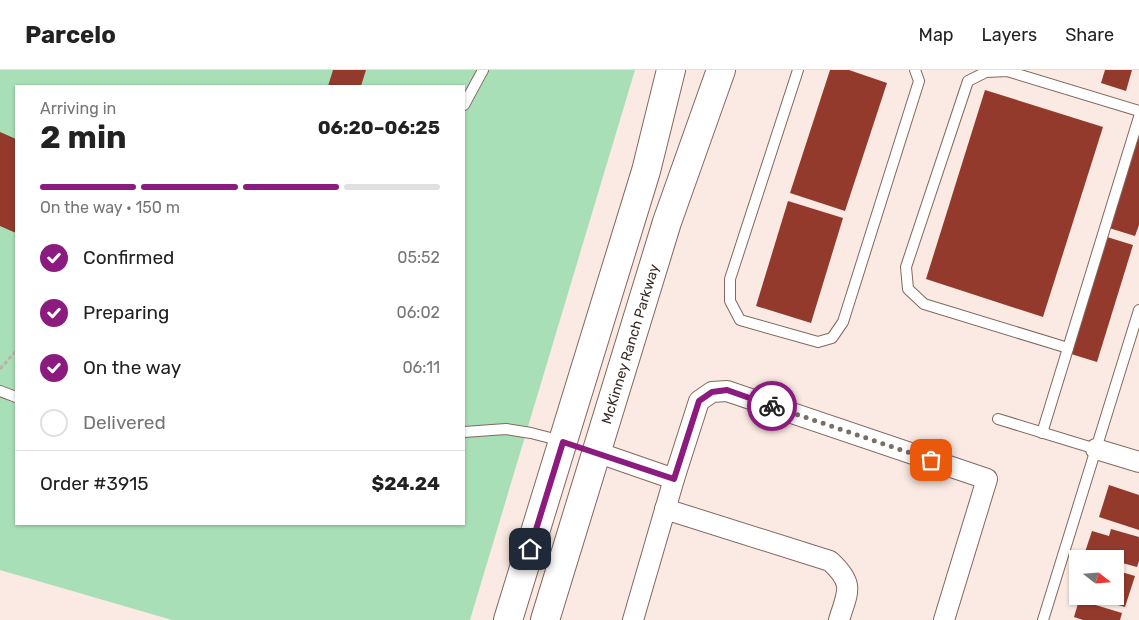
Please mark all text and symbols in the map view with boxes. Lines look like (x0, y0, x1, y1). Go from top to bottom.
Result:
text: Parcelo (25, 21, 116, 49)
text: Map (919, 24, 954, 46)
text: Layers (982, 24, 1037, 46)
text: Share (1065, 24, 1114, 46)
text: Arriving in (40, 99, 116, 118)
text: 06:20–06:25 (318, 116, 440, 139)
text: 2 min (40, 118, 127, 156)
text: On the way · 150 m (40, 198, 180, 217)
icon: check (40, 244, 68, 272)
text: Confirmed (83, 246, 174, 269)
text: 05:52 (397, 248, 440, 267)
street label: McKinney Ranch Parkway (598, 262, 663, 426)
icon: check (40, 299, 68, 327)
text: Preparing (83, 301, 169, 324)
text: 06:02 (397, 303, 440, 322)
icon: check (40, 354, 68, 382)
text: On the way (83, 356, 181, 379)
text: 06:11 (402, 358, 440, 377)
courier (747, 381, 797, 431)
icon: bike (758, 392, 786, 420)
text: Delivered (83, 411, 166, 434)
pin (910, 439, 952, 481)
icon: bag (917, 446, 945, 474)
text: Order #3915 (40, 472, 149, 495)
text: $24.24 (372, 472, 440, 495)
pin (509, 528, 551, 570)
icon: home (516, 535, 544, 563)
north arrow (1069, 550, 1124, 605)
map controls (1069, 550, 1124, 605)

